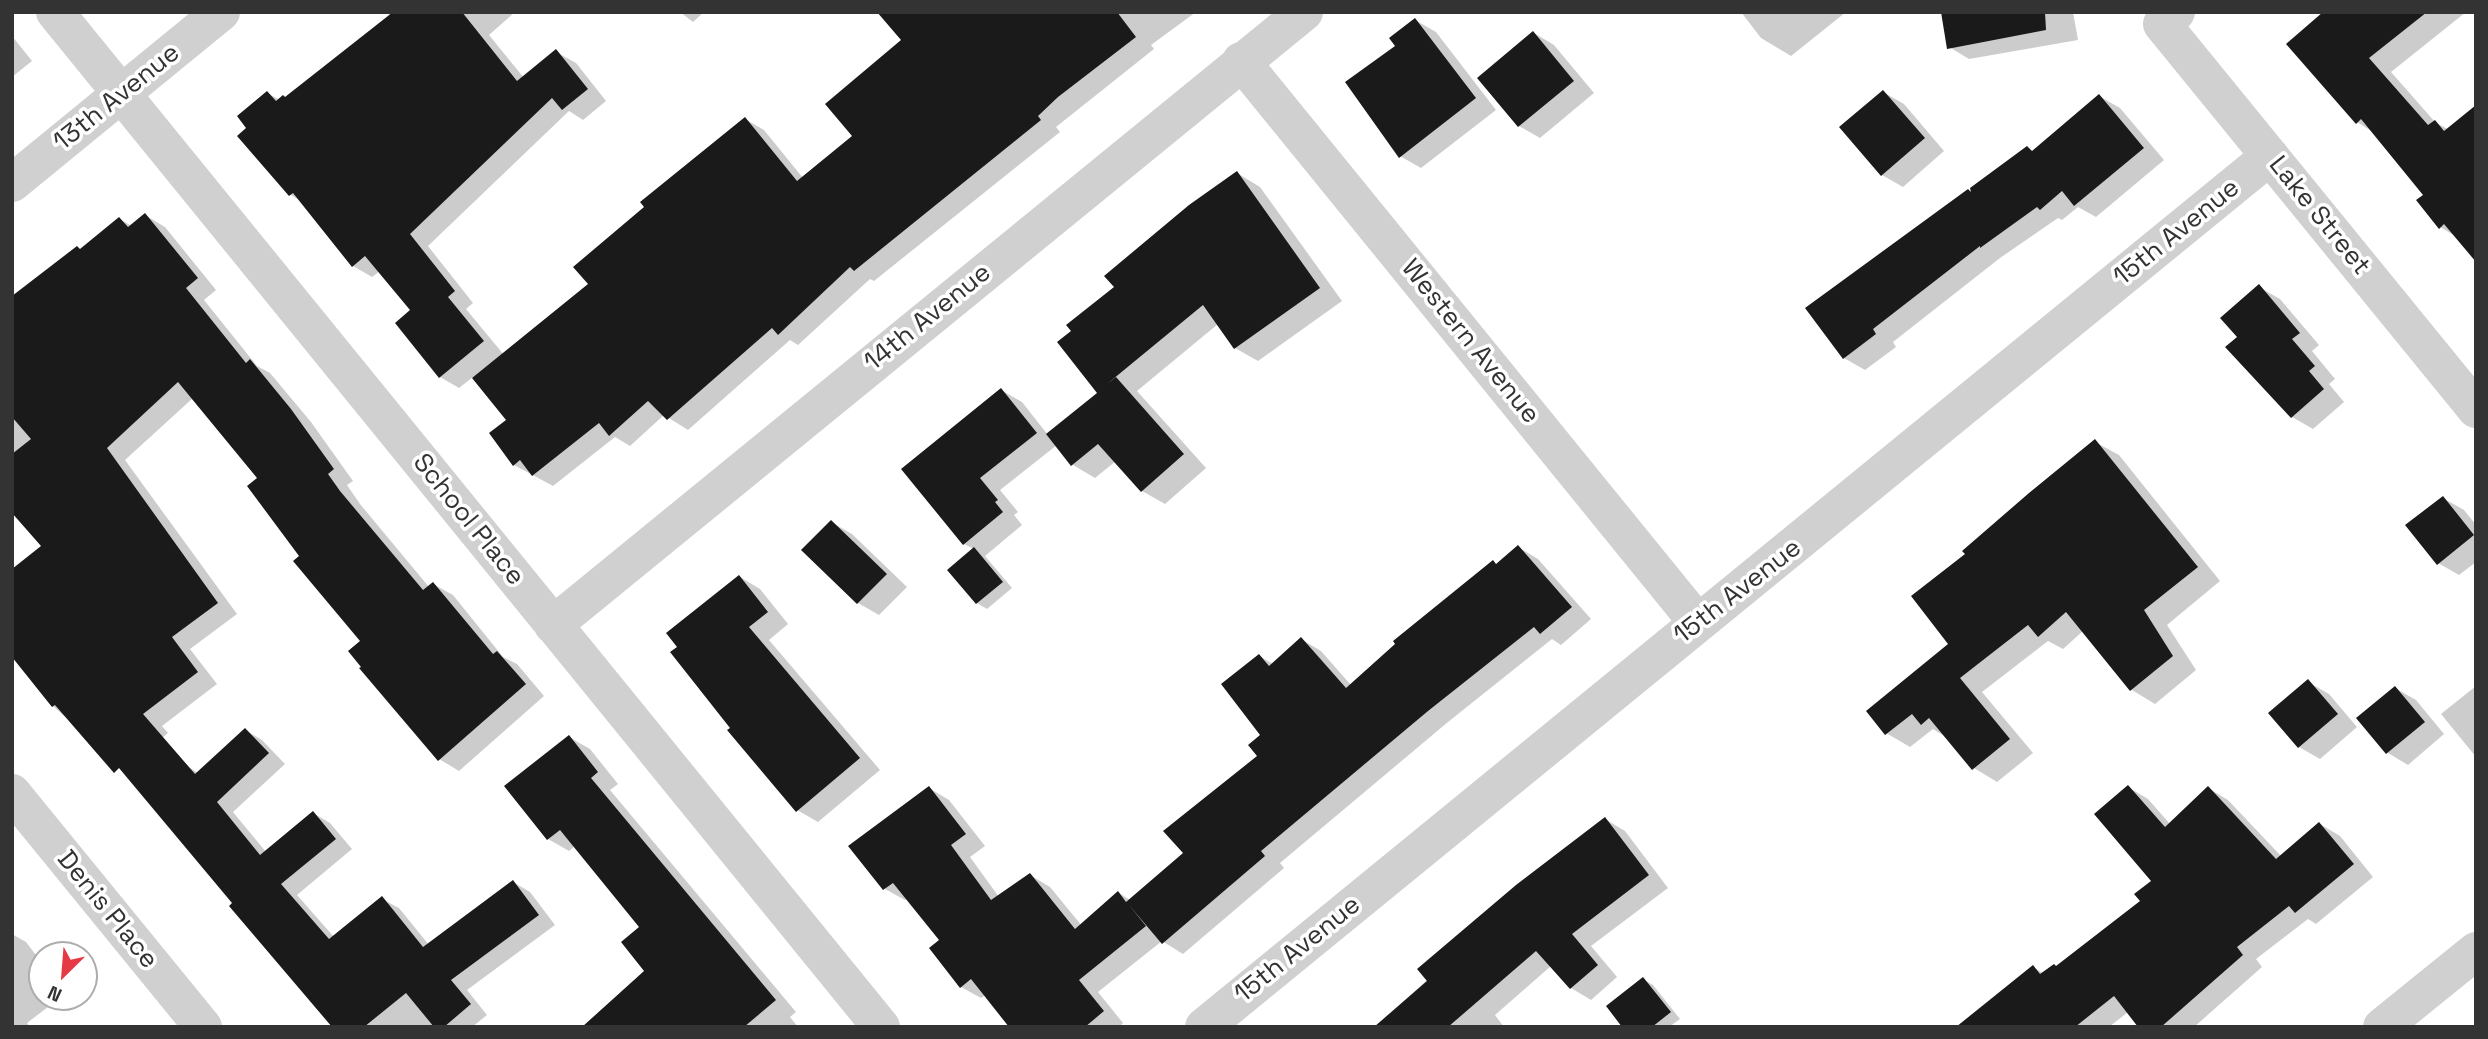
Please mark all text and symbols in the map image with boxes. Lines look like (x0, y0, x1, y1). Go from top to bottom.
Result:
street label: 13th Avenue (48, 38, 186, 158)
street label: Lake Street (2262, 150, 2376, 282)
street label: 15th Avenue (2108, 173, 2246, 293)
street label: Western Avenue (1394, 254, 1546, 430)
street label: 14th Avenue (859, 258, 997, 378)
street label: School Place (405, 448, 531, 592)
street label: 15th Avenue (1668, 533, 1808, 651)
street label: Denis Place (50, 845, 164, 975)
street label: 15th Avenue (1229, 890, 1367, 1010)
north arrow (28, 941, 98, 1011)
text: N (44, 980, 66, 1008)

